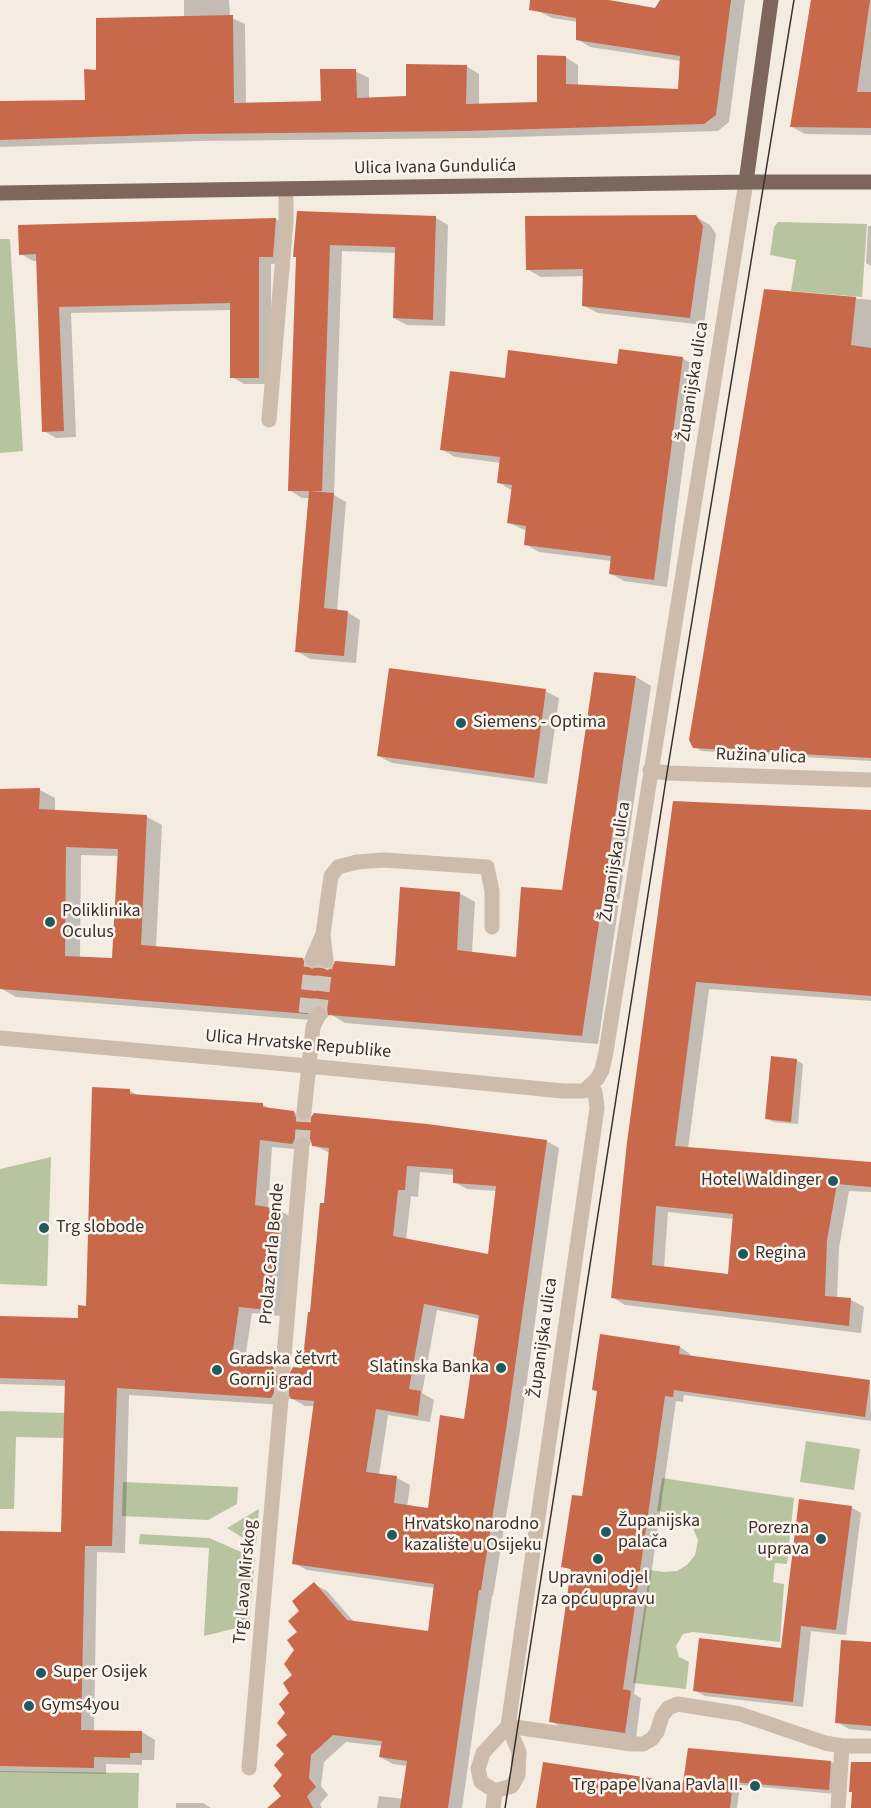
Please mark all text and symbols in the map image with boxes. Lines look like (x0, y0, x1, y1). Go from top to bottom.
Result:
street label: Ulica Ivana Gundulića (354, 156, 516, 180)
street label: Županijska ulica (674, 320, 714, 444)
place label: Siemens - Optima (473, 712, 606, 734)
marker: Siemens - Optima (454, 716, 468, 730)
street label: Ružina ulica (715, 745, 807, 769)
street label: Županijska ulica (596, 800, 636, 924)
place label: Poliklinika Oculus (62, 901, 141, 944)
marker: Poliklinika Oculus (43, 915, 57, 929)
street label: Ulica Hrvatske Republike (204, 1026, 392, 1064)
place label: Hotel Waldinger (701, 1170, 821, 1192)
marker: Hotel Waldinger (826, 1174, 840, 1188)
street label: Prolaz Carla Bende (256, 1182, 290, 1326)
place label: Trg slobode (56, 1217, 144, 1239)
marker: Trg slobode (37, 1221, 51, 1235)
place label: Regina (755, 1243, 806, 1265)
marker: Regina (736, 1247, 750, 1261)
street label: Županijska ulica (525, 1276, 563, 1400)
place label: Gradska četvrt Gornji grad (229, 1349, 337, 1392)
place label: Slatinska Banka (369, 1357, 489, 1379)
marker: Slatinska Banka (494, 1361, 508, 1375)
marker: Gradska četvrt Gornji grad (210, 1363, 224, 1377)
place label: Županijska palača (618, 1511, 700, 1553)
place label: Hrvatsko narodno kazalište u Osijeku (404, 1514, 542, 1556)
place label: Porezna uprava (748, 1518, 809, 1561)
street label: Trg Lava Mirskog (230, 1519, 262, 1645)
marker: Županijska palača (599, 1525, 613, 1539)
marker: Hrvatsko narodno kazalište u Osijeku (385, 1528, 399, 1542)
marker: Porezna uprava (814, 1532, 828, 1546)
marker: Upravni odjel za opću upravu (591, 1552, 605, 1566)
place label: Upravni odjel za opću upravu (541, 1568, 655, 1610)
place label: Super Osijek (53, 1662, 147, 1684)
marker: Super Osijek (34, 1666, 48, 1680)
place label: Gyms4you (41, 1695, 120, 1717)
marker: Gyms4you (22, 1699, 36, 1713)
place label: Trg pape Ivana Pavla II. (572, 1775, 743, 1797)
marker: Trg pape Ivana Pavla II. (748, 1779, 762, 1793)

